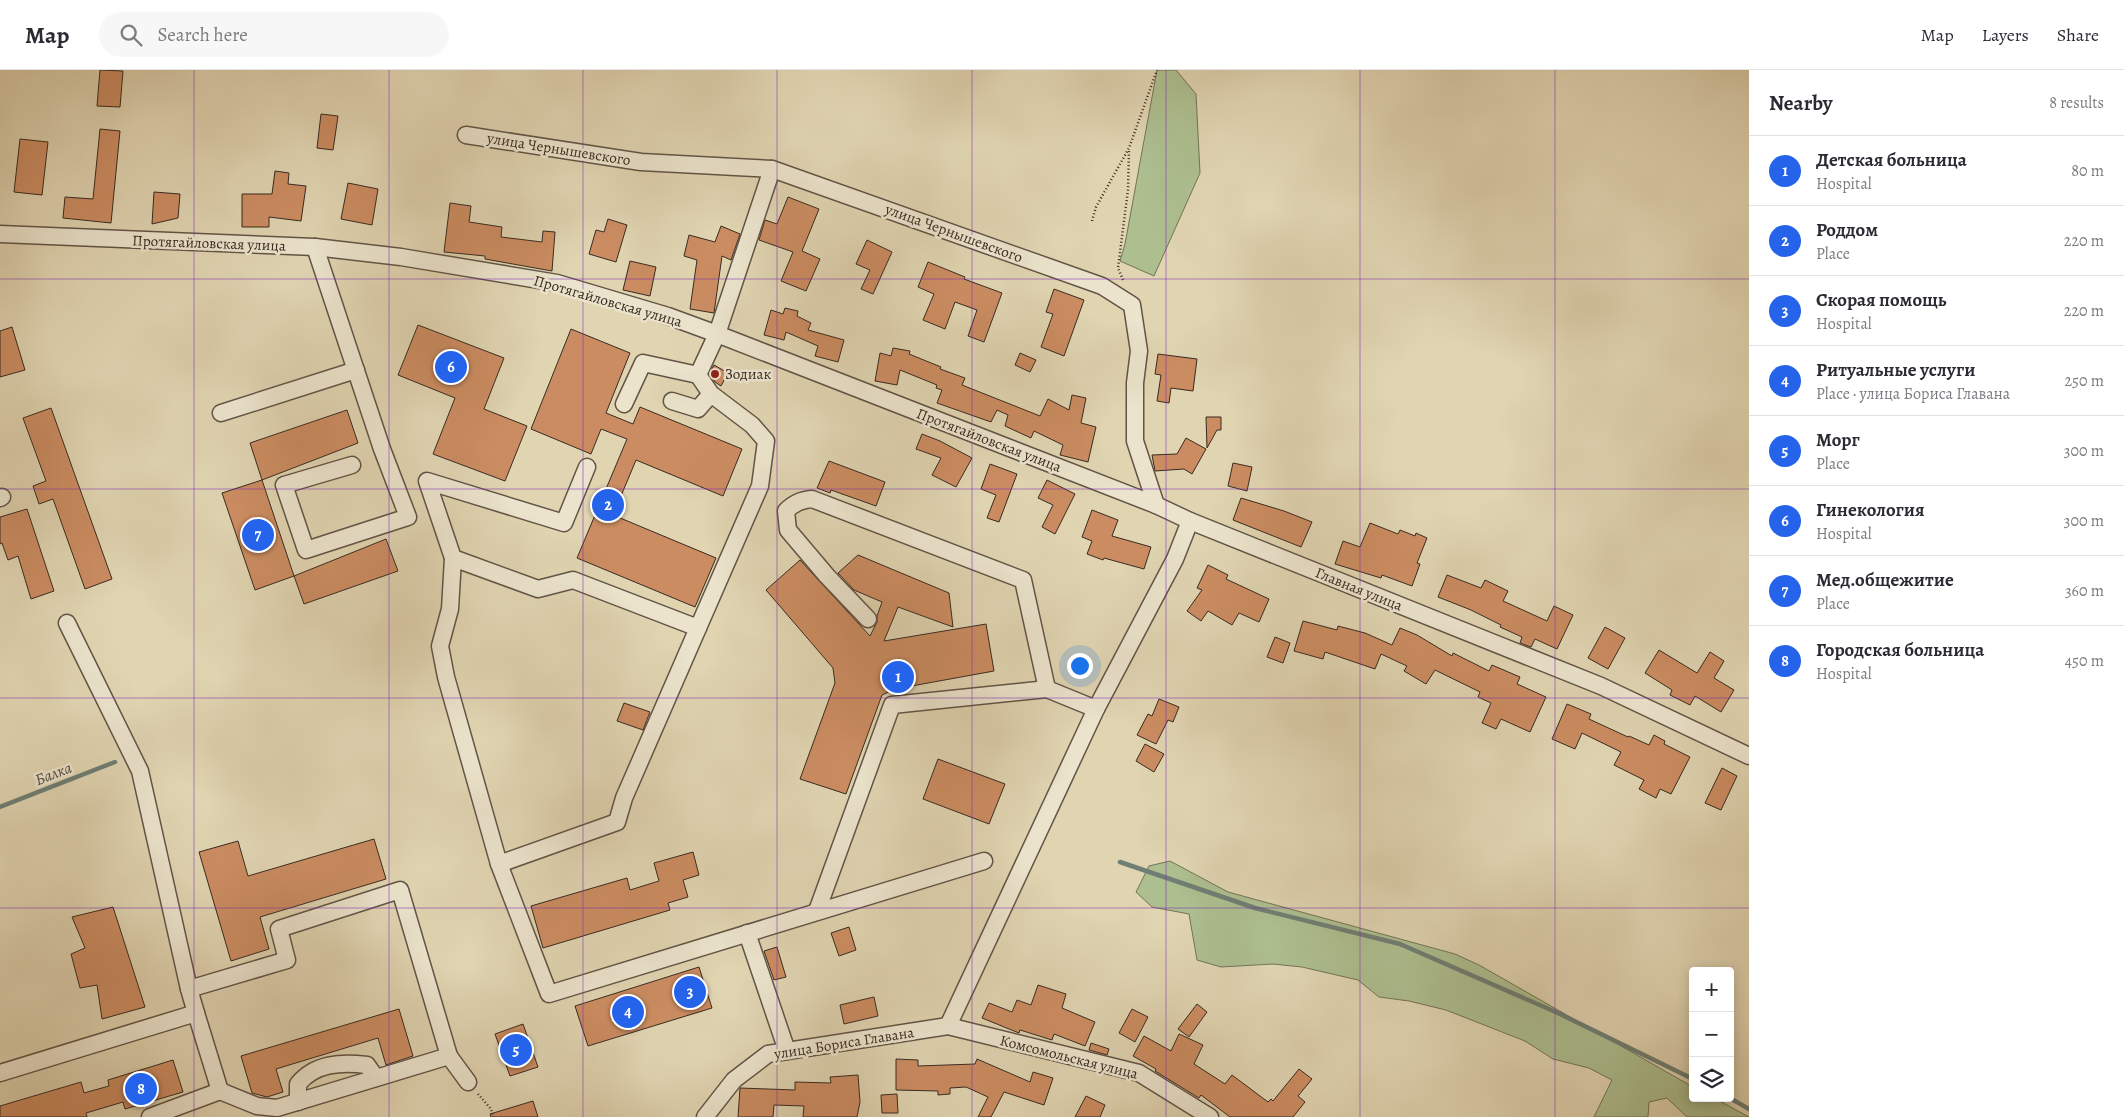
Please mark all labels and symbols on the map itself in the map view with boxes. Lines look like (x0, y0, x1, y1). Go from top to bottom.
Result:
street label: улица Чернышевского (485, 128, 632, 170)
street label: улица Чернышевского (881, 198, 1026, 267)
street label: Протягайловская улица (132, 230, 286, 256)
street label: Протягайловская улица (531, 270, 685, 332)
pin: 6 (435, 348, 467, 386)
place label: Зодиак (725, 364, 771, 384)
marker: Зодиак (709, 368, 721, 380)
street label: Протягайловская улица (914, 403, 1064, 477)
pin: 2 (592, 486, 624, 524)
pin: 7 (242, 516, 274, 554)
street label: Главная улица (1312, 562, 1406, 616)
your location (1067, 653, 1093, 679)
pin: 1 (882, 658, 914, 696)
water label: Балка (32, 757, 75, 791)
pin: 3 (674, 973, 706, 1011)
pin: 4 (612, 993, 644, 1031)
street label: улица Бориса Главана (772, 1022, 915, 1064)
street label: Комсомольская улица (998, 1030, 1140, 1084)
pin: 5 (500, 1031, 532, 1069)
pin: 8 (125, 1070, 157, 1108)

